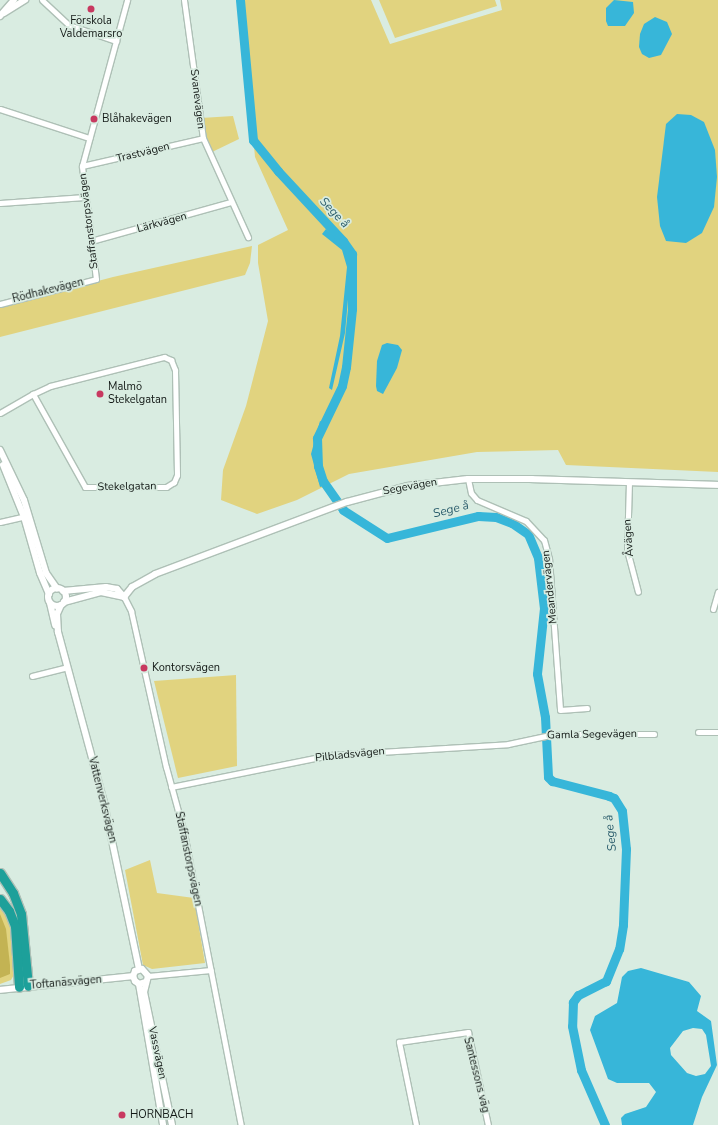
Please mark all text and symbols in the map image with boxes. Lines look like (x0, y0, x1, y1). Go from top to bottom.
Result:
marker: Förskola Valdemarsro (86, 4, 96, 14)
place label: Förskola Valdemarsro (60, 15, 122, 41)
street label: Svanevägen (187, 68, 207, 130)
place label: Blåhakevägen (102, 112, 172, 126)
marker: Blåhakevägen (89, 114, 99, 124)
street label: Trastvägen (115, 140, 171, 166)
street label: Staffanstorpsvägen (77, 172, 101, 270)
water label: Sege å (316, 195, 352, 231)
street label: Lärkvägen (136, 210, 188, 236)
street label: Rödhakevägen (11, 276, 85, 306)
place label: Malmö Stekelgatan (108, 381, 167, 407)
marker: Malmö Stekelgatan (95, 389, 105, 399)
street label: Segevägen (382, 476, 438, 498)
street label: Stekelgatan (97, 480, 157, 494)
water label: Sege å (431, 499, 471, 521)
street label: Åvägen (621, 519, 637, 557)
street label: Meandervägen (540, 550, 560, 624)
place label: Kontorsvägen (152, 661, 220, 675)
marker: Kontorsvägen (139, 663, 149, 673)
street label: Gamla Segevägen (547, 728, 637, 742)
street label: Pilbladsvägen (315, 745, 385, 765)
street label: Vattenverksvägen (85, 756, 119, 844)
street label: Staffanstorpsvägen (172, 811, 204, 907)
water label: Sege å (602, 814, 620, 852)
street label: Toftanäsvägen (30, 973, 102, 993)
street label: Vassvägen (145, 1026, 169, 1080)
street label: Santessons väg (460, 1036, 492, 1114)
place label: HORNBACH (130, 1108, 193, 1122)
marker: HORNBACH (117, 1110, 127, 1120)

